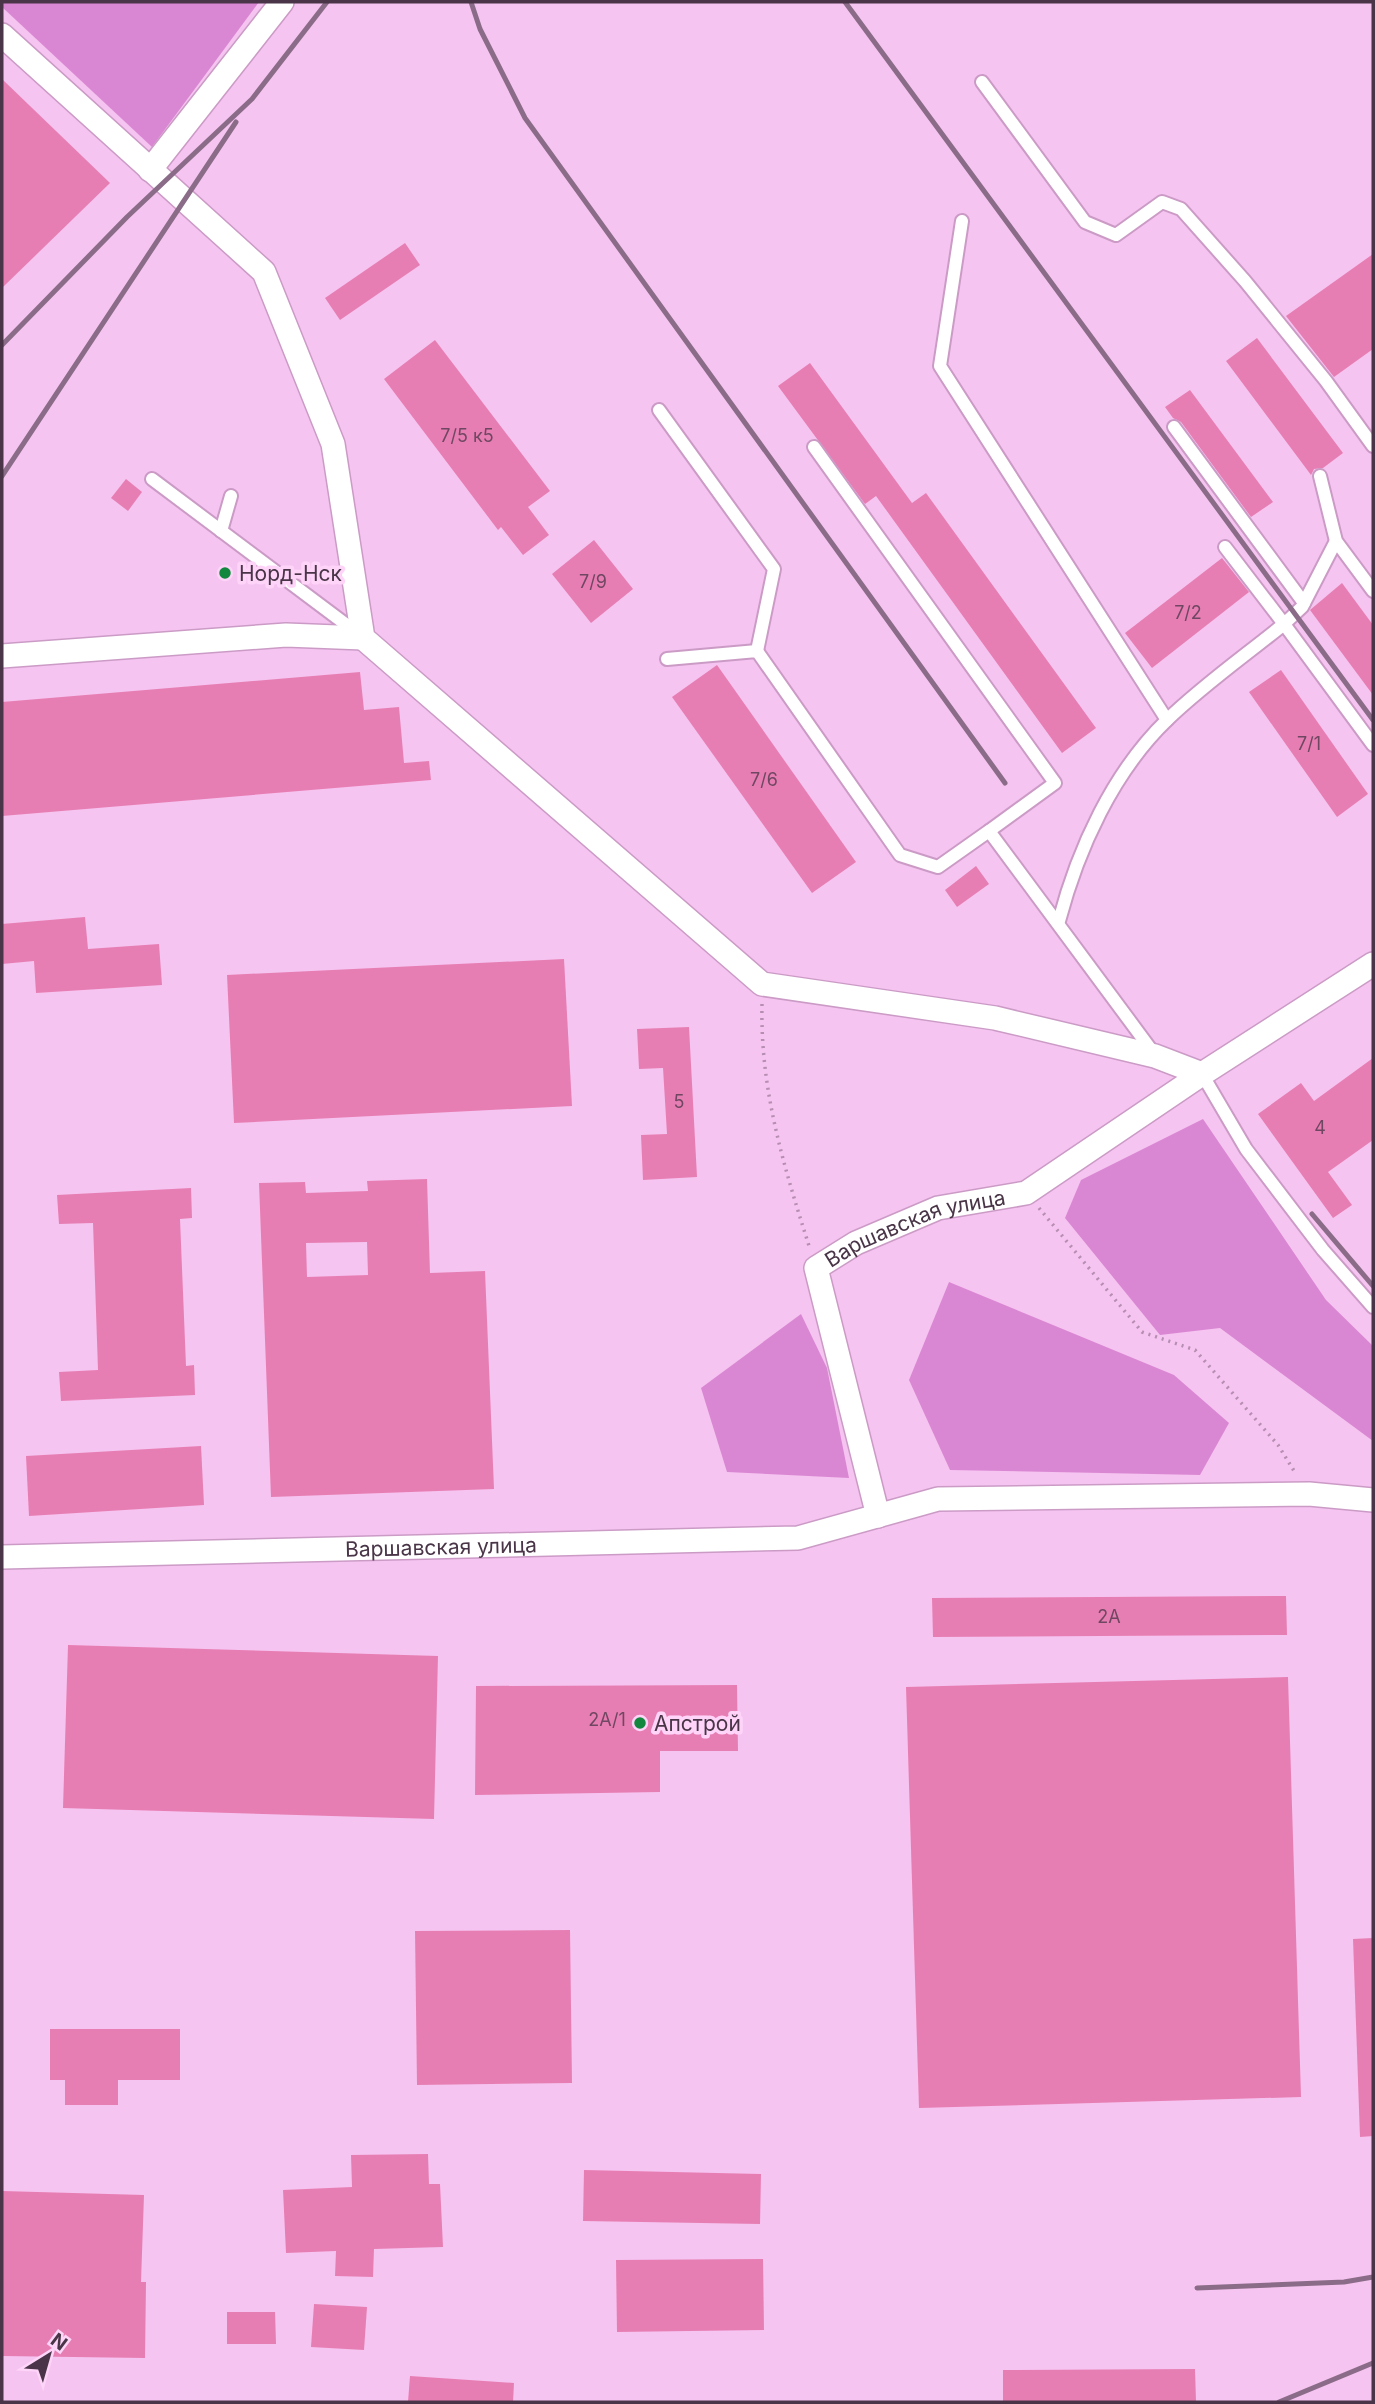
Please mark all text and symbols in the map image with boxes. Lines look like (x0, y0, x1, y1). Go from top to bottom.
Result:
house number: 7/5 к5 (440, 425, 494, 446)
place label: Норд-Нск (239, 561, 343, 586)
marker: Норд-Нск (217, 565, 233, 581)
house number: 7/9 (579, 571, 607, 592)
house number: 7/2 (1174, 602, 1202, 623)
house number: 7/1 (1297, 733, 1321, 754)
house number: 7/6 (750, 769, 778, 790)
house number: 5 (674, 1091, 684, 1112)
house number: 4 (1314, 1117, 1326, 1138)
street label: Варшавская улица (820, 1184, 1007, 1272)
street label: Варшавская улица (345, 1532, 537, 1561)
house number: 2А (1097, 1606, 1121, 1627)
house number: 2А/1 (588, 1709, 626, 1730)
place label: Апстрой (654, 1711, 741, 1736)
marker: Апстрой (632, 1715, 648, 1731)
north arrow (14, 2320, 84, 2390)
text: N (46, 2328, 72, 2355)

